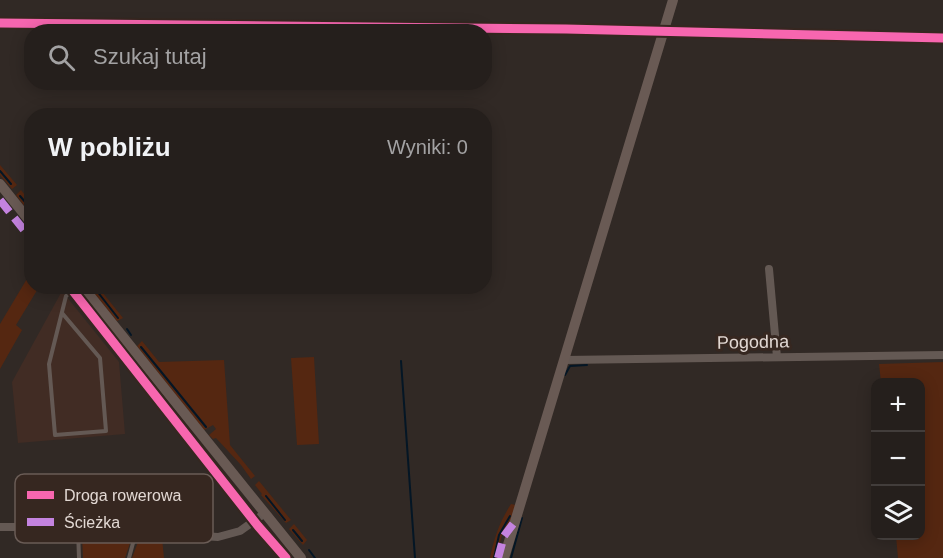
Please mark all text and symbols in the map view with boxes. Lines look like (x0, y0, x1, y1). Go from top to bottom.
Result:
search box (24, 24, 492, 90)
icon: search (45, 41, 78, 74)
text: Szukaj tutaj (93, 44, 207, 69)
text: W pobliżu (48, 132, 171, 162)
text: Wyniki: 0 (387, 136, 468, 158)
street label: Pogodna (717, 331, 790, 353)
map controls (871, 378, 925, 540)
button: + (871, 378, 925, 432)
button: − (871, 432, 925, 486)
legend (15, 474, 213, 543)
button: layers (871, 486, 925, 540)
text: Droga rowerowa (64, 487, 181, 504)
text: Ścieżka (64, 513, 120, 531)

